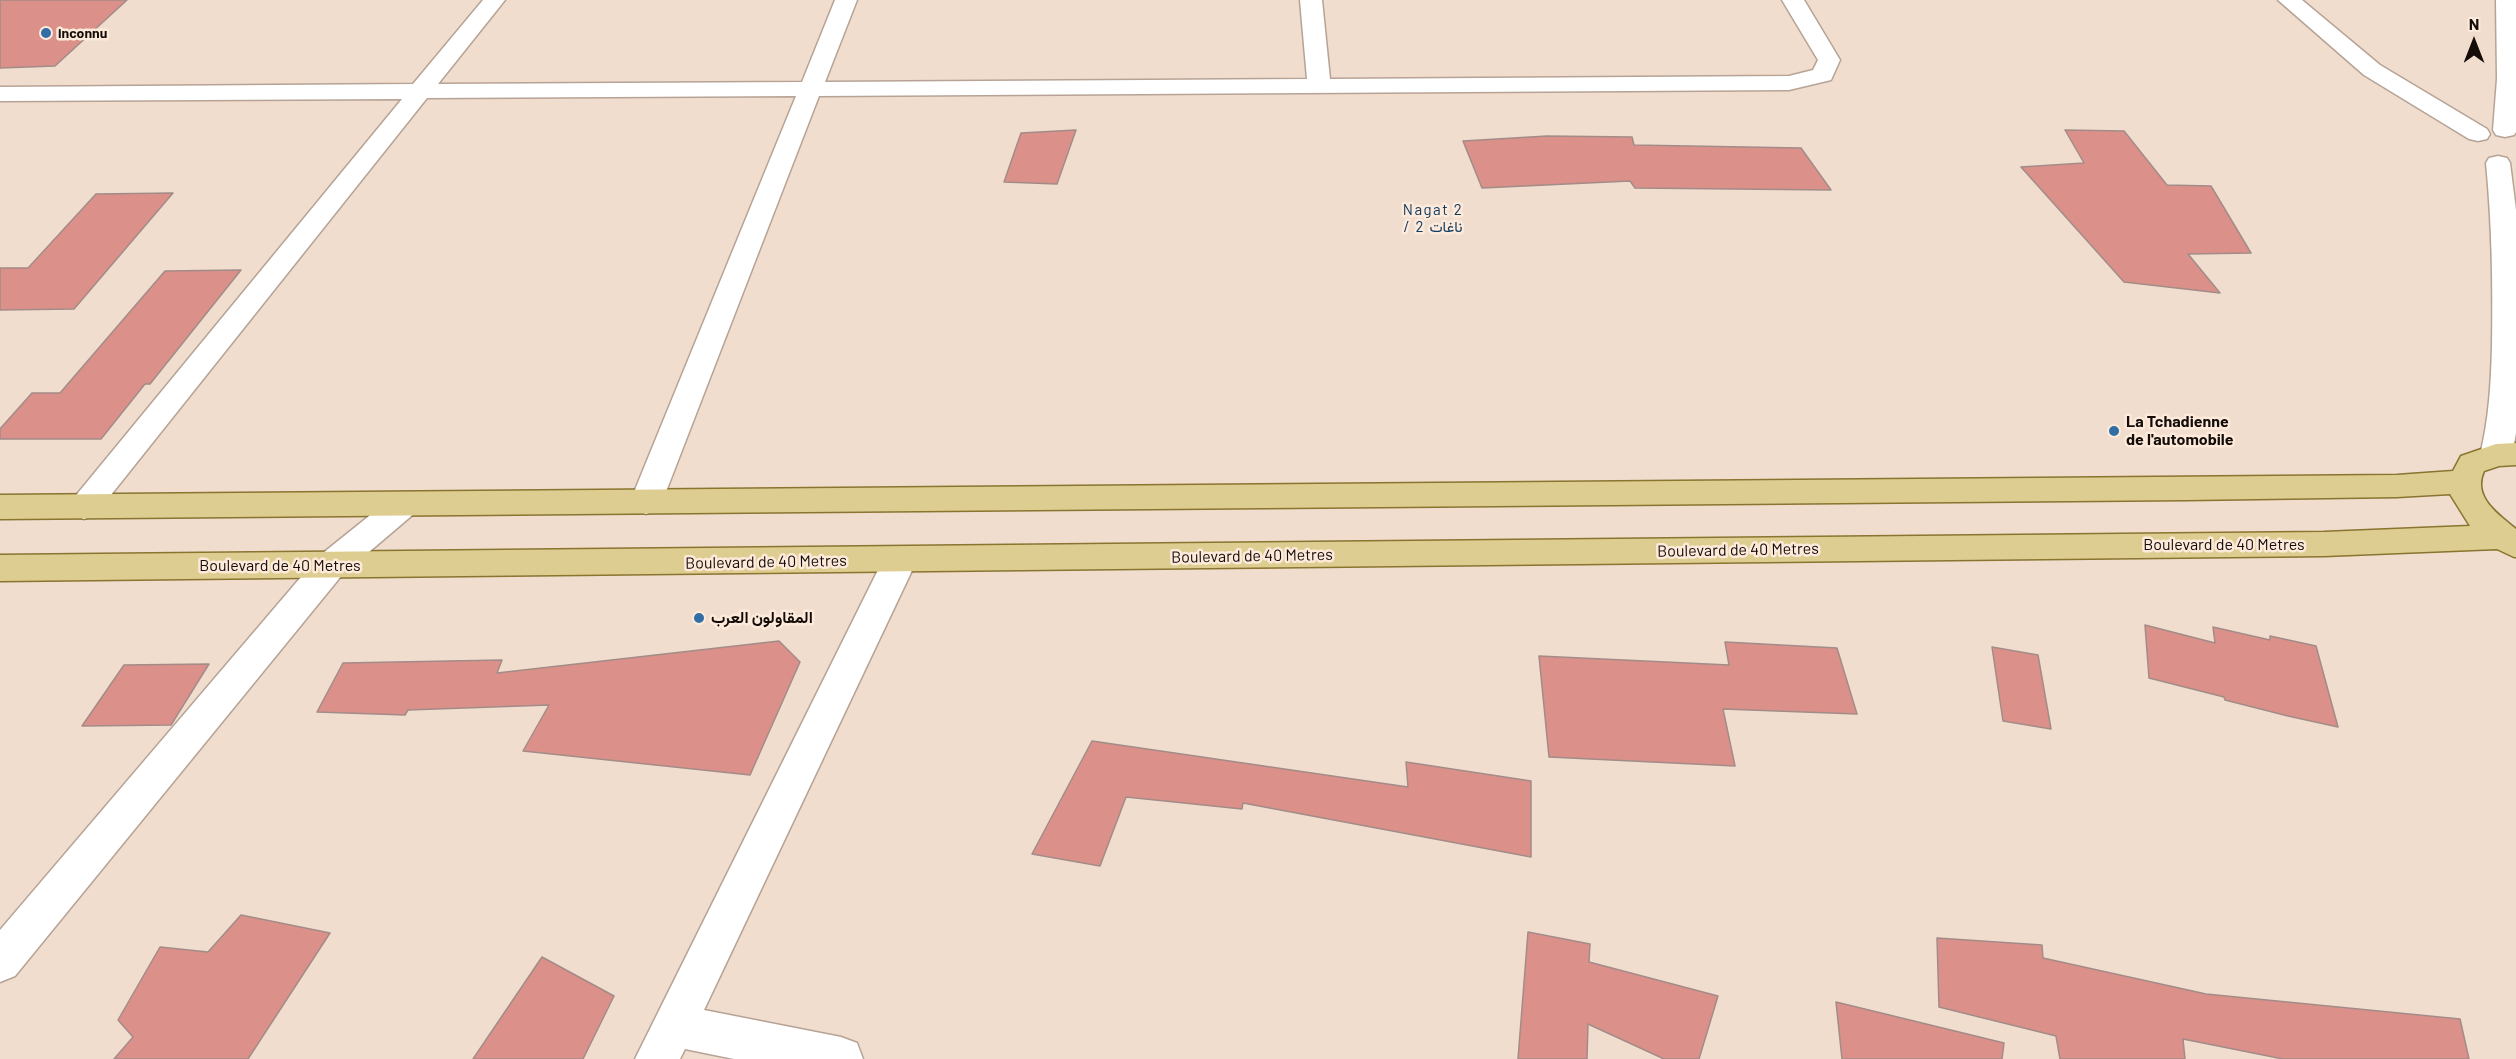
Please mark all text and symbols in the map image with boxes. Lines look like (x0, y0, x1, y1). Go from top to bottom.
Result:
north arrow (2444, 12, 2504, 72)
text: N (2469, 14, 2479, 33)
place label: inconnu (58, 25, 107, 41)
marker: inconnu (39, 26, 53, 40)
district label: Nagat 2 / ناغات 2 (1403, 201, 1463, 236)
place label: La Tchadienne de l'automobile (2126, 412, 2233, 450)
marker: La Tchadienne de l'automobile (2107, 424, 2121, 438)
street label: Boulevard de 40 Metres (2143, 535, 2305, 555)
street label: Boulevard de 40 Metres (1657, 539, 1819, 561)
street label: Boulevard de 40 Metres (1171, 545, 1333, 567)
street label: Boulevard de 40 Metres (685, 551, 847, 573)
street label: Boulevard de 40 Metres (199, 556, 361, 576)
place label: المقاولون العرب (711, 608, 813, 628)
marker: المقاولون العرب (692, 611, 706, 625)

